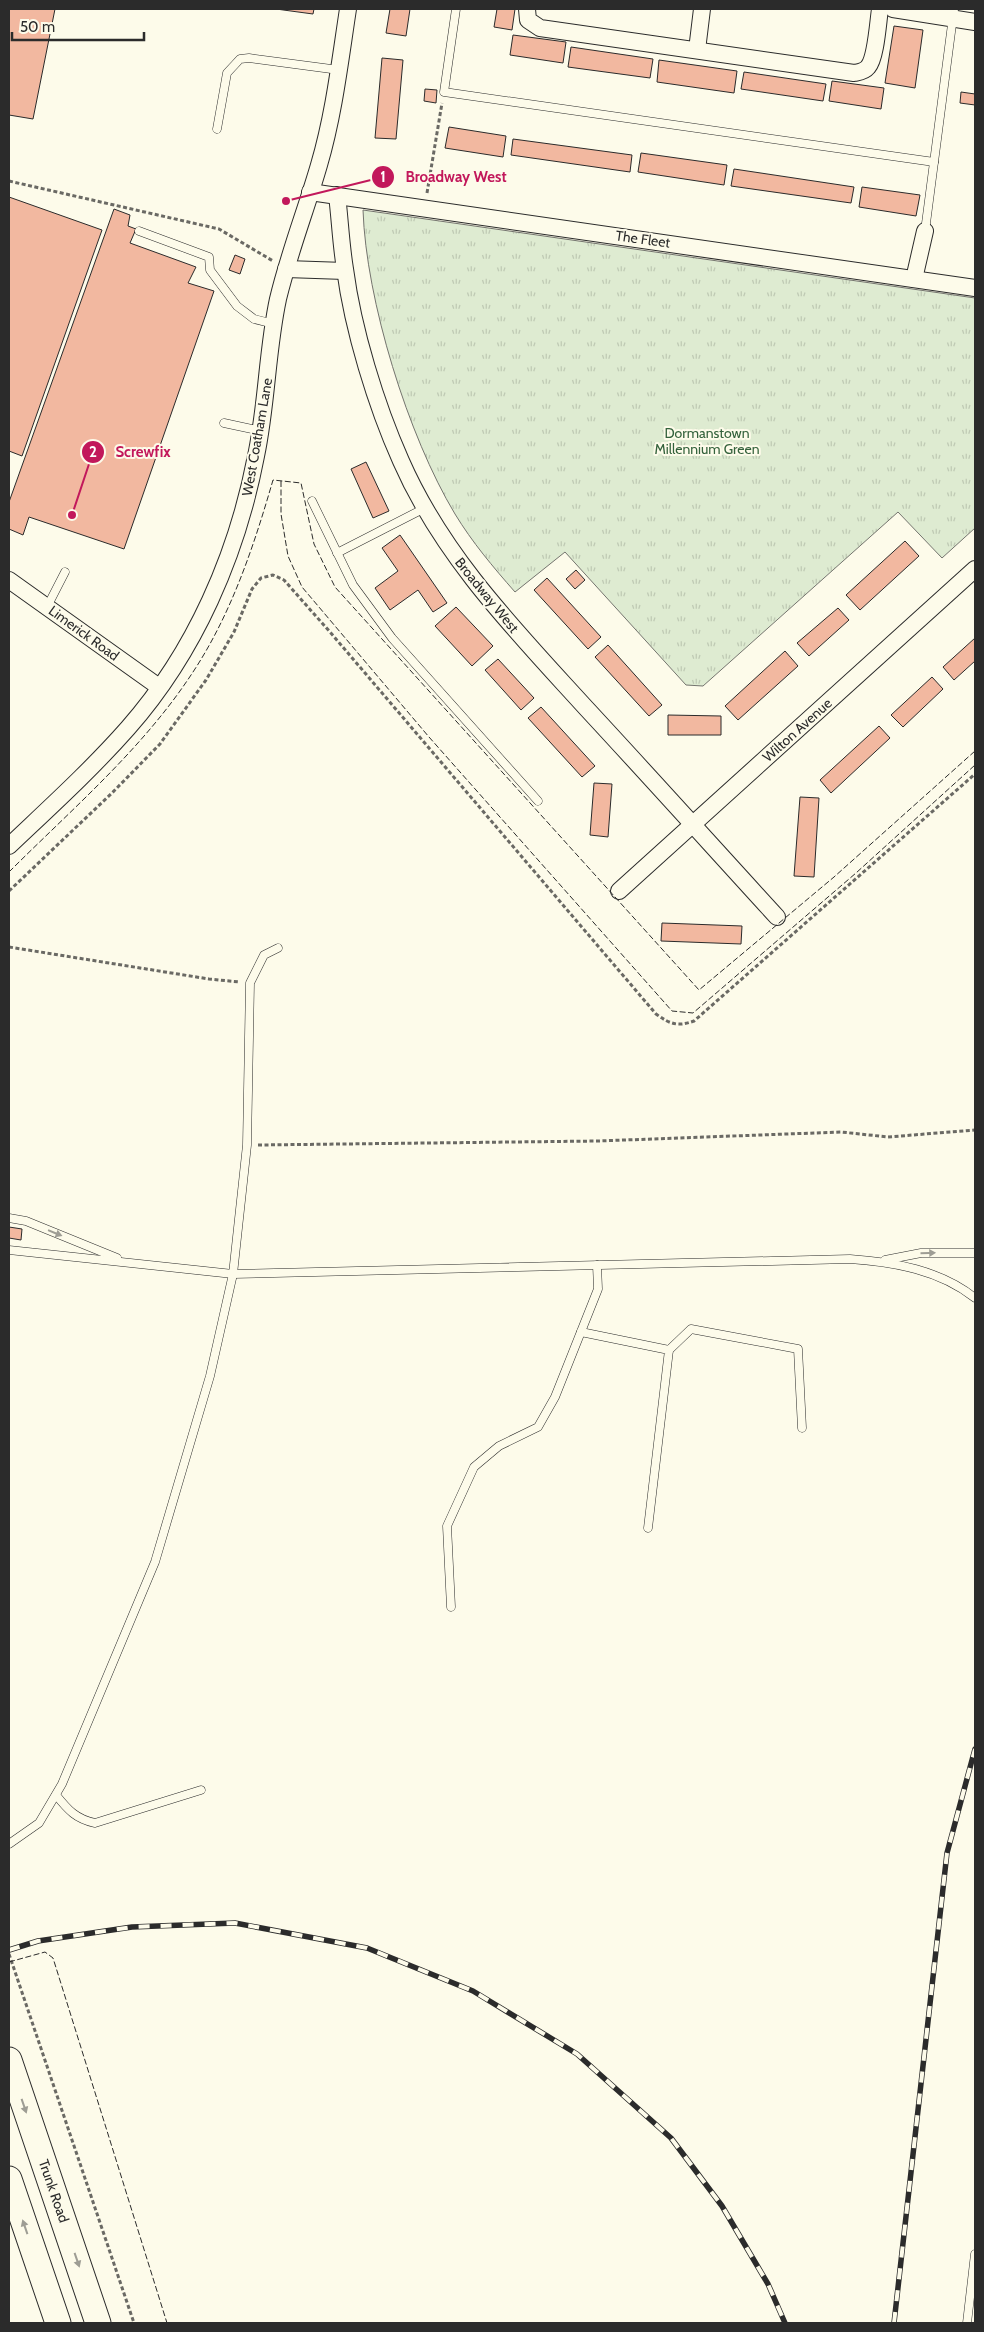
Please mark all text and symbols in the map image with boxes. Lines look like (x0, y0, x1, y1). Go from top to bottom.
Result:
scale bar (12, 10, 145, 42)
text: 50 m (20, 18, 55, 36)
callout: Broadway West (370, 162, 516, 192)
text: 1 (380, 168, 386, 186)
text: Broadway West (405, 168, 507, 186)
street label: The Fleet (615, 226, 672, 252)
street label: West Coatham Lane (238, 377, 276, 497)
park label: Dormanstown Millennium Green (654, 424, 760, 458)
callout: Screwfix (80, 437, 180, 467)
text: 2 (89, 443, 97, 461)
text: Screwfix (115, 443, 171, 461)
street label: Broadway West (451, 554, 523, 637)
street label: Limerick Road (45, 601, 123, 665)
street label: Wilton Avenue (759, 694, 835, 766)
one-way arrow (48, 1229, 62, 1237)
one-way arrow (920, 1249, 936, 1257)
one-way arrow (21, 2098, 29, 2113)
street label: Trunk Road (35, 2157, 73, 2225)
one-way arrow (21, 2220, 29, 2235)
one-way arrow (73, 2252, 81, 2267)

